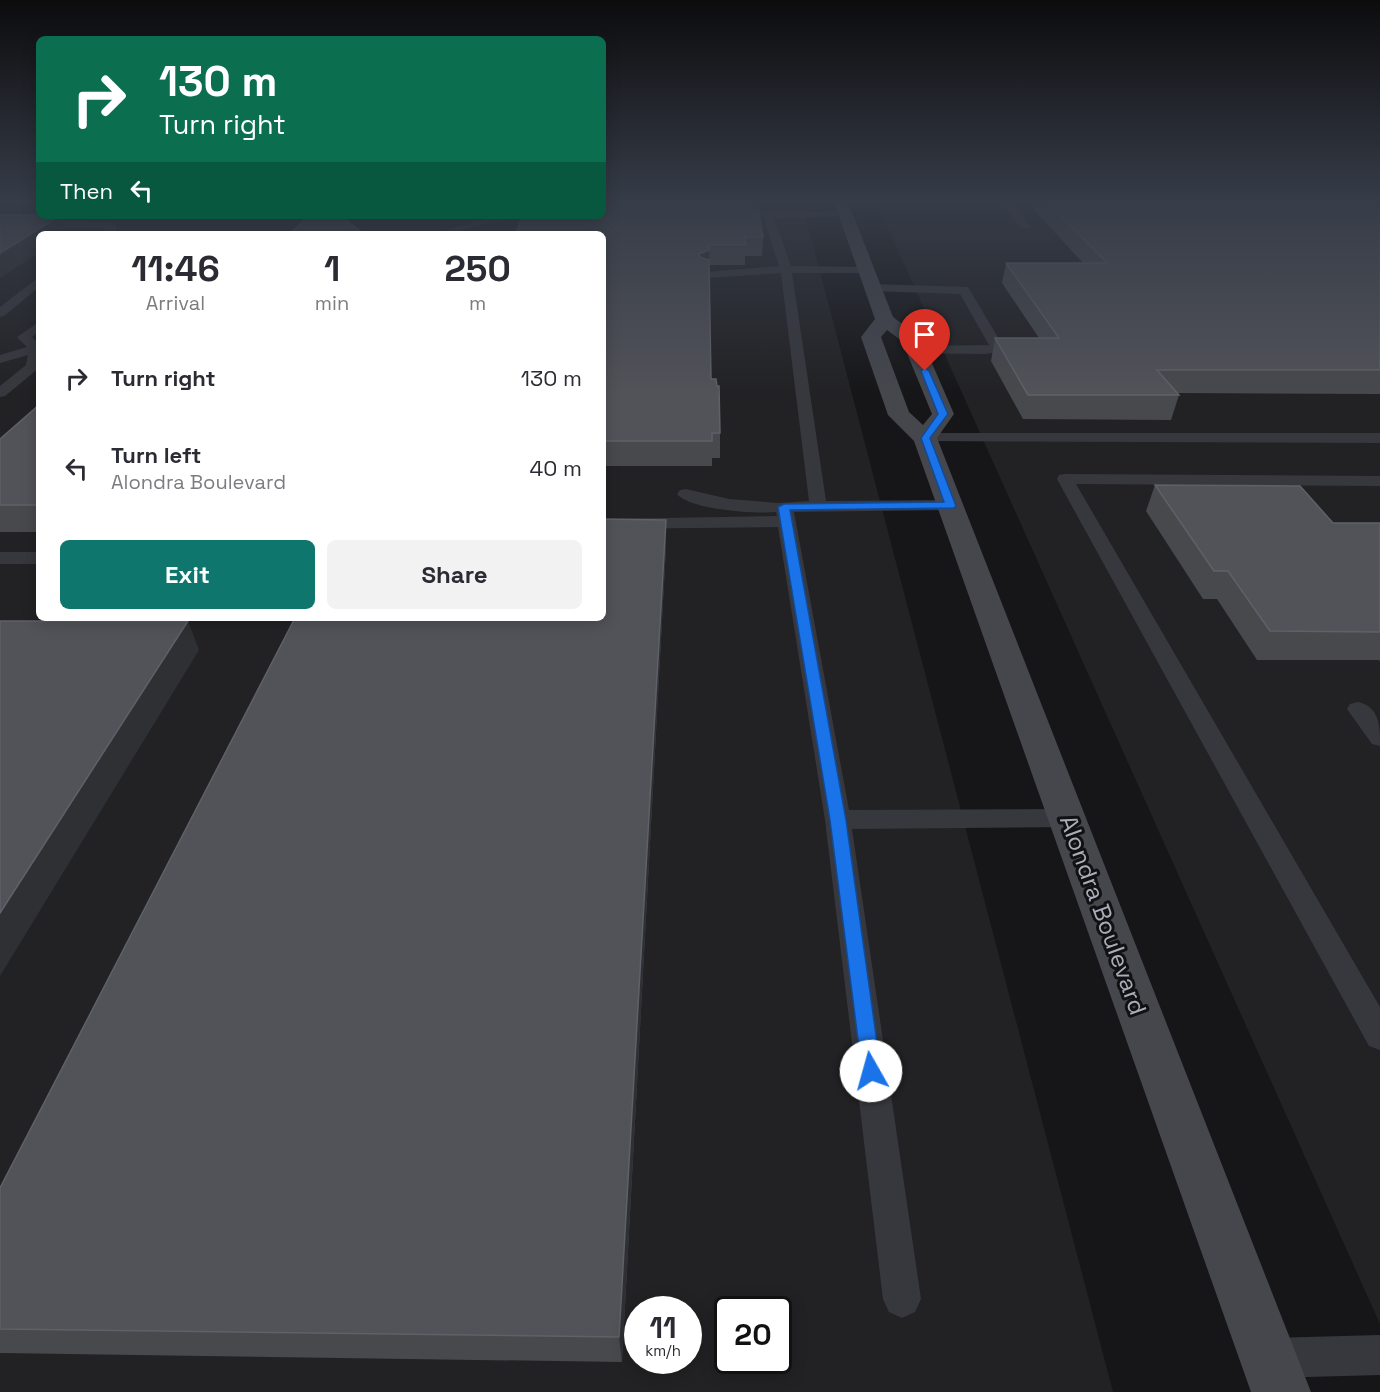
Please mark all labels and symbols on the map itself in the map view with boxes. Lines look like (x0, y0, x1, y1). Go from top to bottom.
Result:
pin (899, 309, 950, 371)
street label: Alondra Boulevard (1053, 811, 1154, 1019)
position arrow (839, 1039, 903, 1103)
speed limit sign: 20 (714, 1296, 792, 1374)

